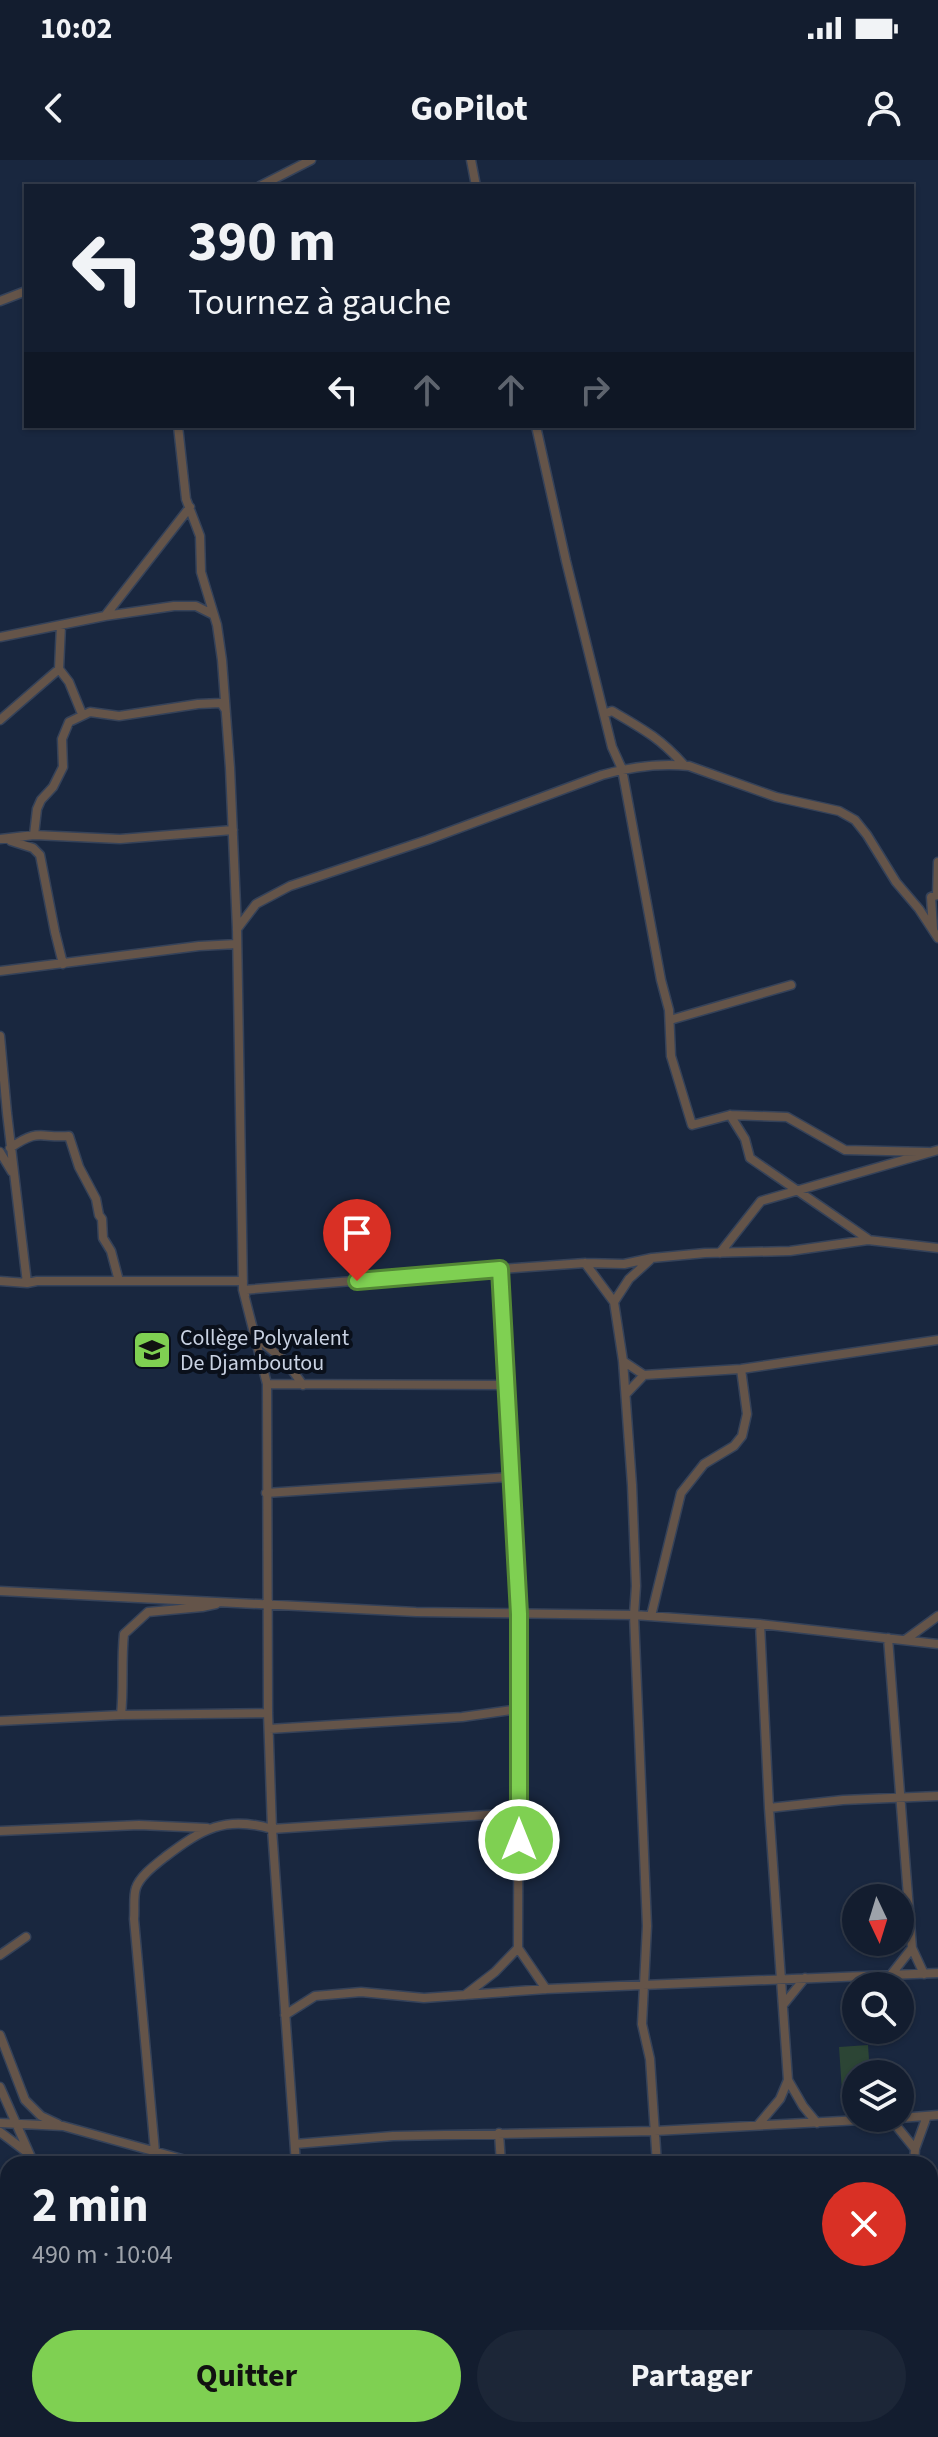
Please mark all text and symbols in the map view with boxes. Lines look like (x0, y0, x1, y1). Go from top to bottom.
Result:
text: 10:02 (40, 7, 112, 50)
text: GoPilot (410, 83, 528, 134)
icon: back (32, 86, 76, 130)
icon: person (862, 86, 906, 130)
text: 390 m (188, 203, 336, 282)
icon: left (56, 216, 160, 320)
text: Tournez à gauche (188, 277, 451, 328)
icon: left (321, 368, 365, 412)
icon: ahead (405, 368, 449, 412)
icon: ahead (489, 368, 533, 412)
icon: right (573, 368, 617, 412)
pin (323, 1199, 391, 1281)
icon: arrive (335, 1211, 379, 1255)
place label: Collège Polyvalent De Djamboutou (180, 1322, 350, 1379)
school or university icon: Collège Polyvalent De Djamboutou (131, 1329, 173, 1371)
position arrow (477, 1798, 561, 1882)
north arrow (842, 1884, 914, 1956)
map controls (842, 1884, 914, 2132)
button: search (842, 1972, 914, 2044)
button: layers (842, 2060, 914, 2132)
text: 2 min (32, 2172, 149, 2240)
button: close (822, 2182, 906, 2266)
text: 490 m · 10:04 (32, 2236, 173, 2273)
button: Quitter (32, 2330, 461, 2422)
button: Partager (477, 2330, 906, 2422)

